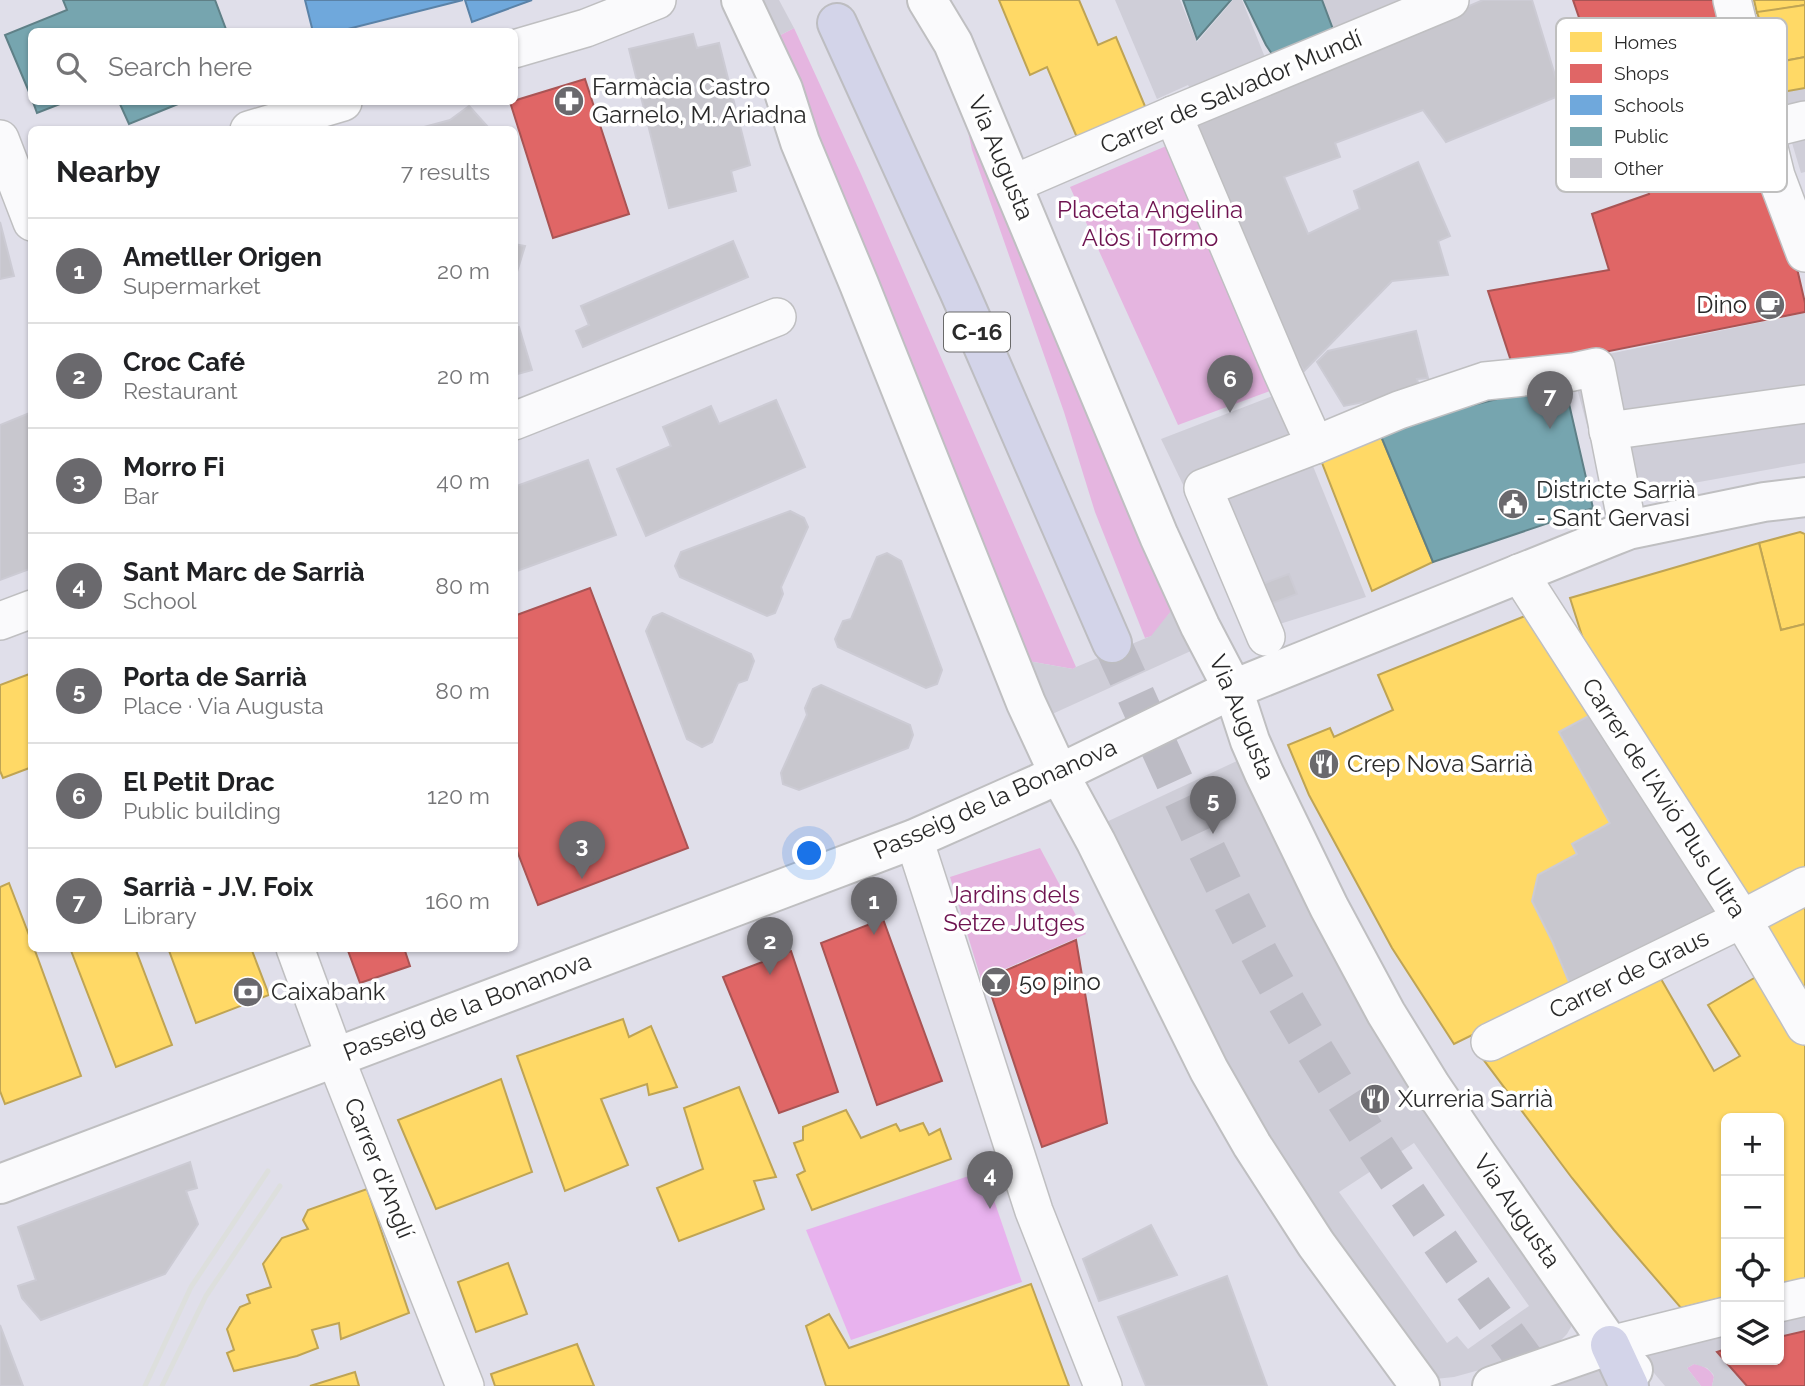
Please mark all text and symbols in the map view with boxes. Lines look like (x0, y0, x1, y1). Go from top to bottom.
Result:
legend (1556, 18, 1787, 192)
street label: Carrer de Salvador Mundí (1096, 23, 1367, 160)
search box (28, 28, 518, 105)
text: Homes (1614, 31, 1677, 53)
icon: search (52, 48, 90, 86)
text: Search here (108, 52, 252, 82)
text: Shops (1614, 62, 1669, 84)
place label: Farmàcia Castro Garnelo, M. Ariadna (592, 72, 807, 129)
pharmacy icon: Farmàcia Castro Garnelo, M. Ariadna (552, 84, 586, 118)
street label: Via Augusta (962, 91, 1041, 224)
text: Schools (1614, 94, 1684, 116)
text: Public (1614, 125, 1669, 147)
text: Nearby (56, 154, 160, 189)
text: Other (1614, 157, 1664, 179)
text: 7 results (401, 158, 490, 185)
park label: Placeta Angelina Alòs i Tormo (1057, 195, 1243, 252)
text: Ametller Origen (123, 242, 322, 272)
text: 1 (73, 257, 85, 284)
text: 20 m (437, 257, 490, 284)
text: Supermarket (123, 272, 261, 299)
cafe icon: Dino (1753, 288, 1787, 322)
place label: Dino (1696, 290, 1747, 319)
road number: C-16 (944, 312, 1010, 352)
text: Croc Café (123, 347, 245, 377)
pin: 6 (1207, 355, 1253, 413)
text: 2 (73, 362, 85, 389)
text: 20 m (437, 362, 490, 389)
pin: 7 (1527, 371, 1573, 429)
text: Restaurant (123, 377, 238, 404)
text: Morro Fi (123, 452, 225, 482)
text: 3 (73, 467, 85, 494)
text: 40 m (436, 467, 490, 494)
place label: Districte Sarrià - Sant Gervasi (1536, 475, 1696, 532)
text: Bar (123, 482, 159, 509)
public building icon: Districte Sarrià - Sant Gervasi (1496, 487, 1530, 521)
text: Sant Marc de Sarrià (123, 557, 365, 587)
text: 4 (72, 572, 86, 599)
text: 80 m (435, 572, 490, 599)
text: School (123, 587, 197, 614)
street label: Via Augusta (1203, 650, 1282, 783)
text: Porta de Sarrià (123, 662, 307, 692)
street label: Carrer de l'Avió Plus Ultra (1576, 672, 1753, 923)
text: 5 (73, 677, 85, 704)
text: 80 m (435, 677, 490, 704)
text: Place · Via Augusta (123, 692, 324, 719)
street label: Passeig de la Bonanova (869, 732, 1121, 865)
restaurant icon: Crep Nova Sarrià (1307, 747, 1341, 781)
place label: Crep Nova Sarrià (1347, 749, 1533, 778)
text: El Petit Drac (123, 767, 275, 797)
pin: 5 (1190, 776, 1236, 834)
text: 6 (72, 782, 86, 809)
text: 120 m (427, 782, 490, 809)
text: Public building (123, 797, 281, 824)
pin: 3 (559, 821, 605, 879)
your location (792, 836, 826, 870)
text: Sarrià - J.V. Foix (123, 872, 313, 902)
pin: 1 (851, 877, 897, 935)
park label: Jardins dels Setze Jutges (943, 880, 1085, 937)
text: 7 (73, 887, 85, 914)
text: 160 m (425, 887, 490, 914)
text: Library (123, 902, 197, 929)
pin: 2 (747, 917, 793, 975)
street label: Carrer de Graus (1544, 922, 1713, 1025)
street label: Passeig de la Bonanova (339, 946, 595, 1067)
bar icon: 5o pino (979, 965, 1013, 999)
place label: 5o pino (1019, 967, 1101, 996)
bank icon: Caixabank (231, 975, 265, 1009)
place label: Caixabank (271, 977, 386, 1006)
restaurant icon: Xurreria Sarrià (1358, 1082, 1392, 1116)
place label: Xurreria Sarrià (1398, 1084, 1553, 1113)
street label: Carrer d'Anglí (338, 1093, 421, 1243)
map controls (1721, 1113, 1784, 1365)
button: + (1721, 1113, 1784, 1176)
street label: Via Augusta (1468, 1148, 1567, 1273)
pin: 4 (967, 1151, 1013, 1209)
button: − (1721, 1176, 1784, 1239)
button: locate (1721, 1239, 1784, 1302)
button: layers (1721, 1302, 1784, 1365)

